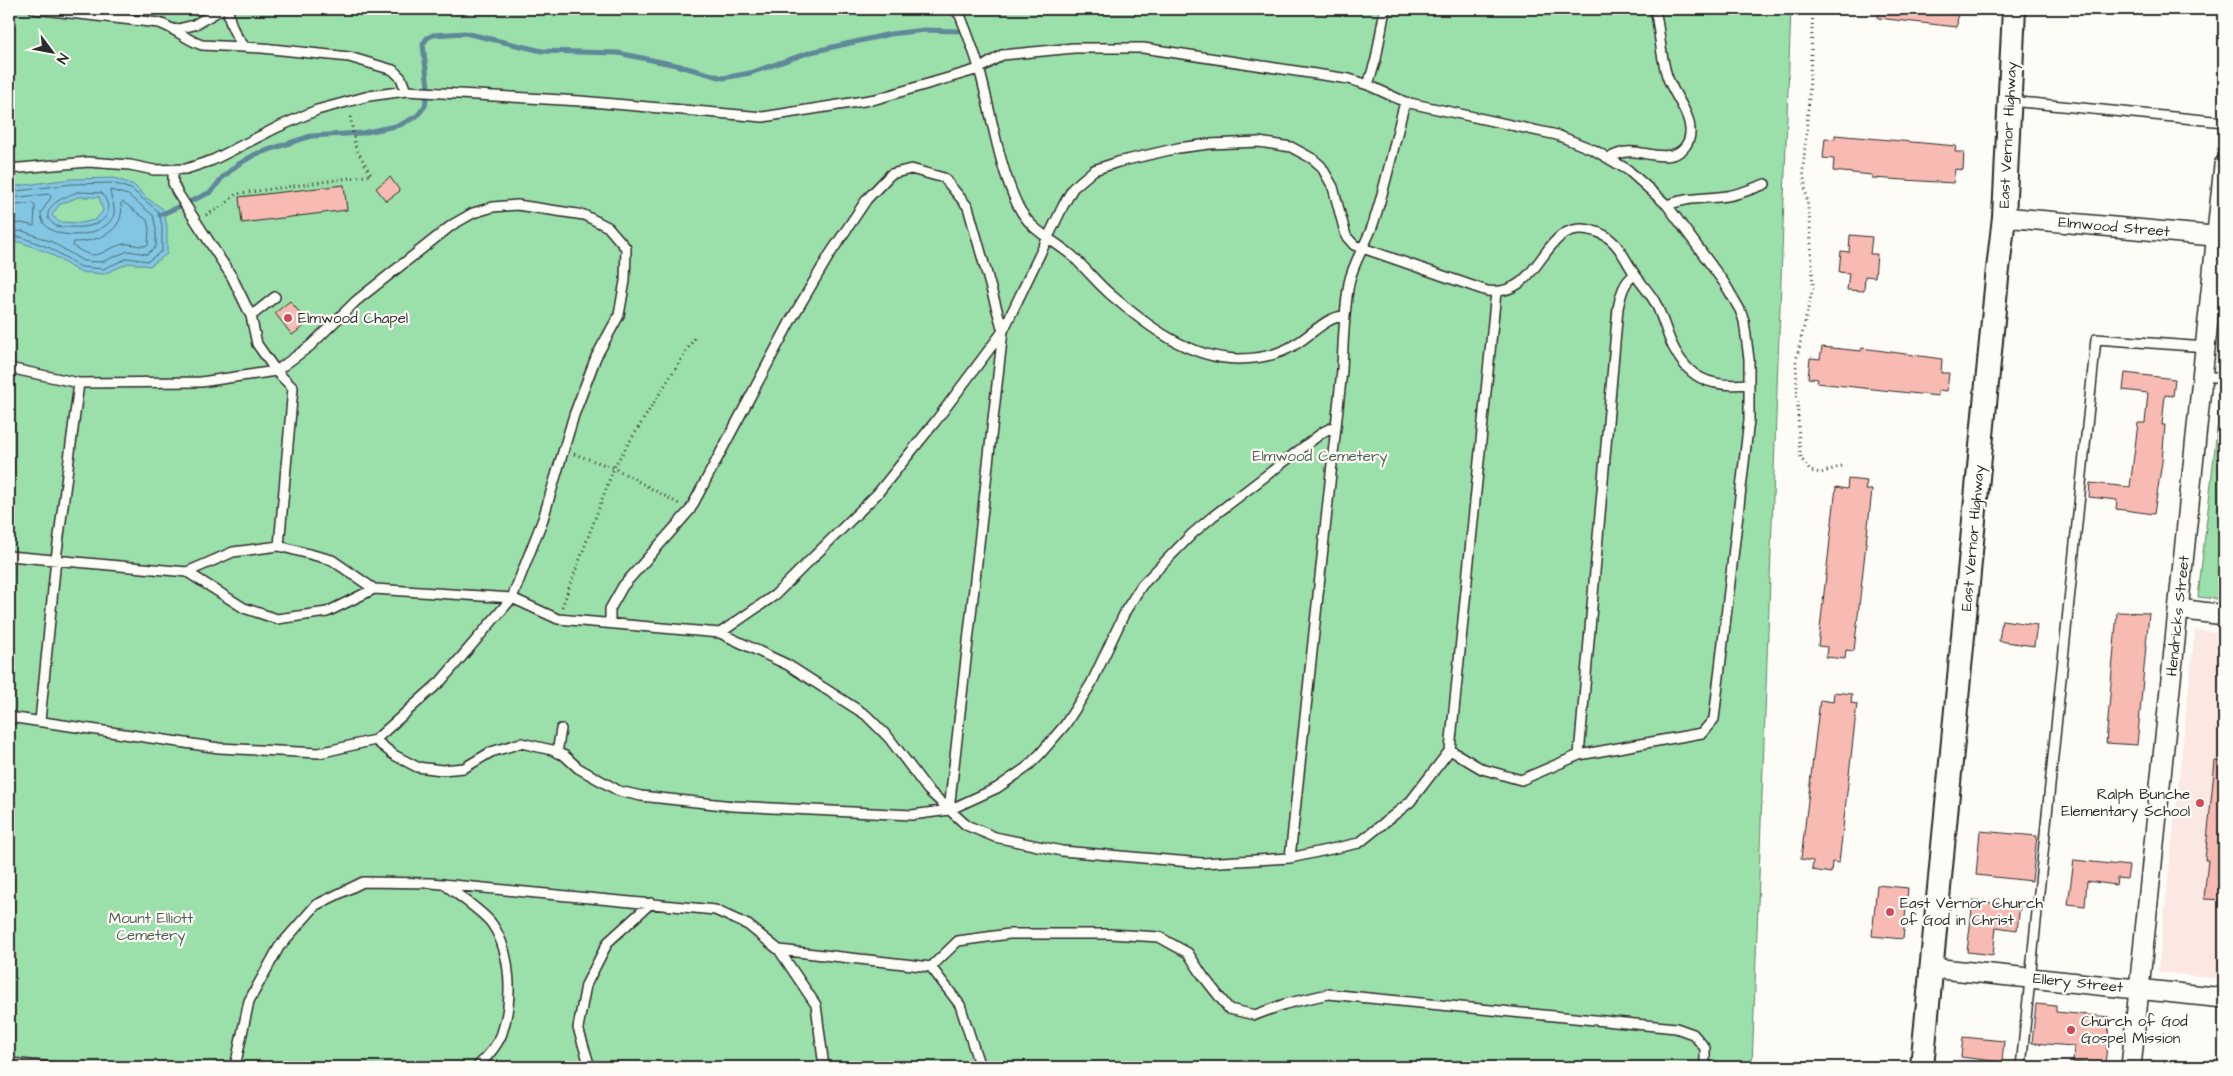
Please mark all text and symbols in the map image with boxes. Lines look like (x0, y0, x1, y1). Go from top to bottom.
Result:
north arrow (28, 28, 78, 78)
text: N (51, 49, 73, 68)
street label: East Vernor Highway (1994, 61, 2023, 209)
street label: Elmwood Street (2057, 212, 2171, 242)
place label: Elmwood Chapel (298, 308, 408, 329)
marker: Elmwood Chapel (282, 312, 294, 324)
park label: Elmwood Cemetery (1253, 446, 1387, 468)
street label: East Vernor Highway (1956, 464, 1991, 612)
street label: Hendricks Street (2161, 555, 2195, 677)
place label: Ralph Bunche Elementary School (2061, 784, 2190, 823)
marker: Ralph Bunche Elementary School (2194, 797, 2206, 809)
place label: East Vernor Church of God in Christ (1900, 893, 2044, 931)
marker: East Vernor Church of God in Christ (1884, 906, 1896, 918)
park label: Mount Elliott Cemetery (109, 908, 193, 947)
street label: Ellery Street (2032, 968, 2124, 999)
place label: Church of God Gospel Mission (2081, 1011, 2188, 1049)
marker: Church of God Gospel Mission (2065, 1024, 2077, 1036)

